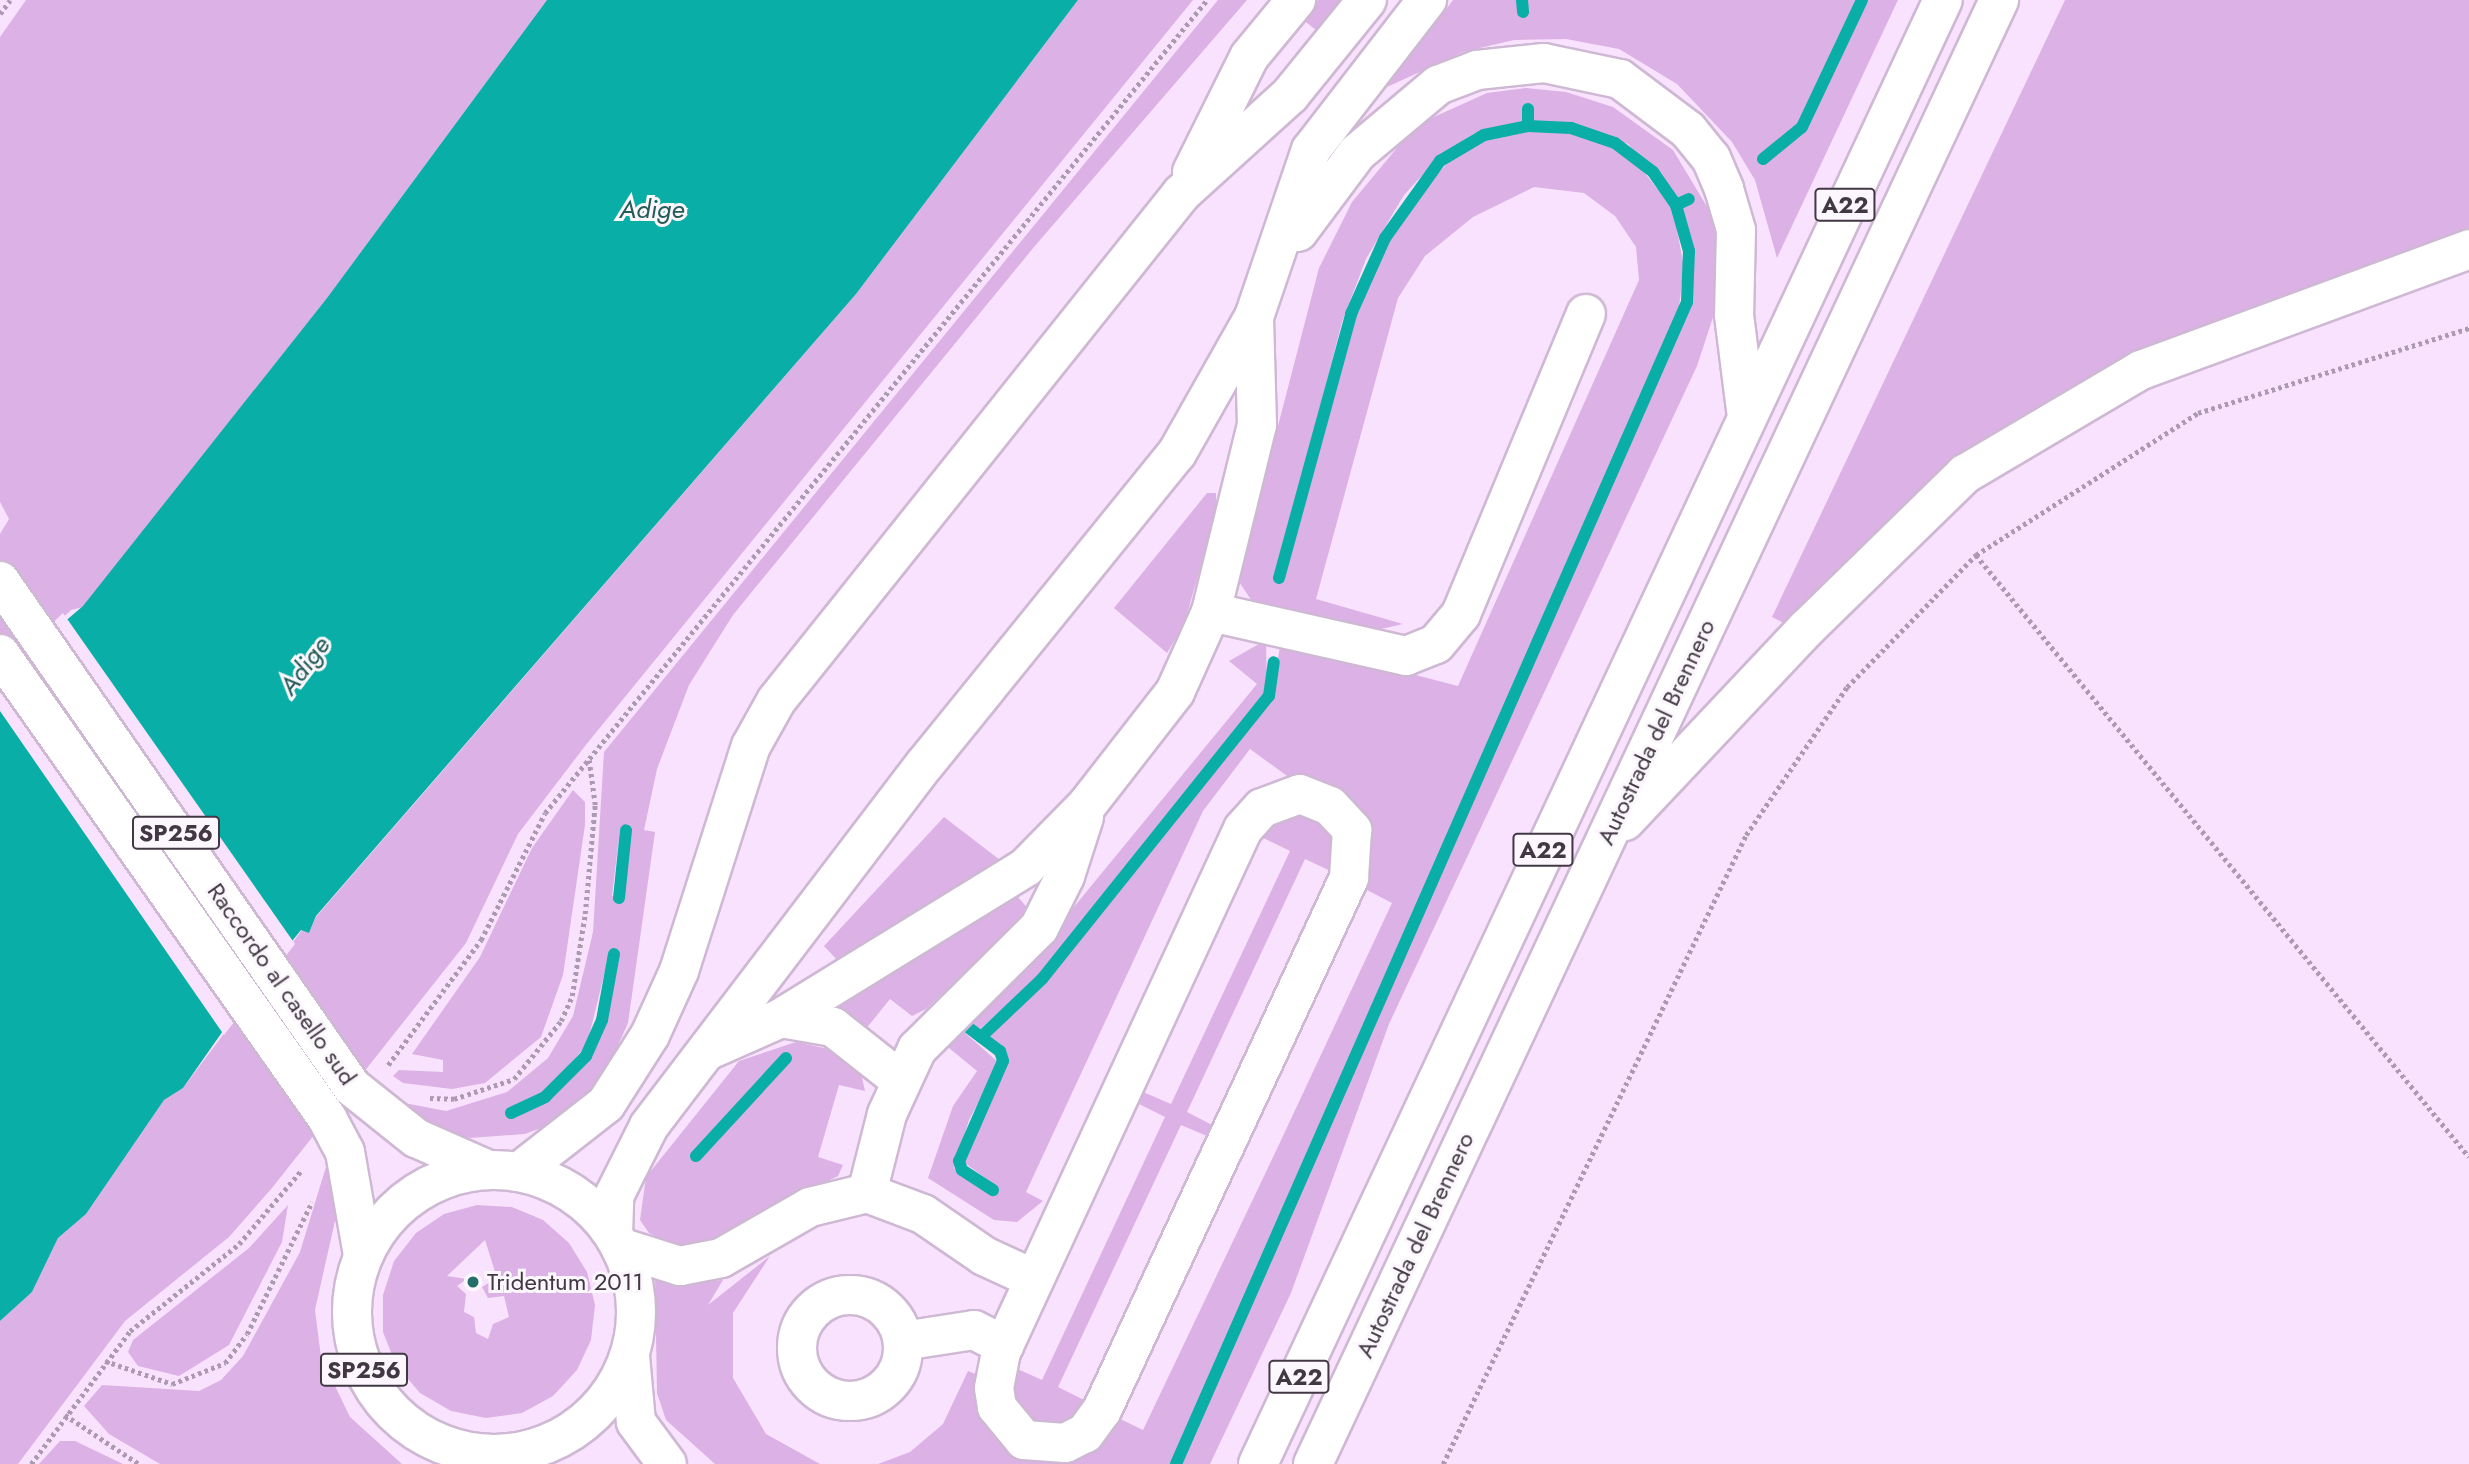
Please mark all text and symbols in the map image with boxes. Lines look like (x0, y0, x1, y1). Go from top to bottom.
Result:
road number: A22 (1814, 186, 1876, 224)
water label: Adige (620, 194, 684, 226)
street label: Autostrada del Brennero (1591, 615, 1721, 849)
water label: Adige (273, 631, 337, 701)
road number: SP256 (130, 814, 222, 852)
road number: A22 (1512, 830, 1574, 870)
street label: Raccordo al casello sud (201, 878, 363, 1090)
street label: Autostrada del Brennero (1350, 1128, 1480, 1362)
place label: Tridentum 2011 (487, 1268, 643, 1296)
marker: Tridentum 2011 (465, 1274, 481, 1290)
road number: SP256 (318, 1350, 410, 1390)
road number: A22 (1268, 1358, 1330, 1396)

